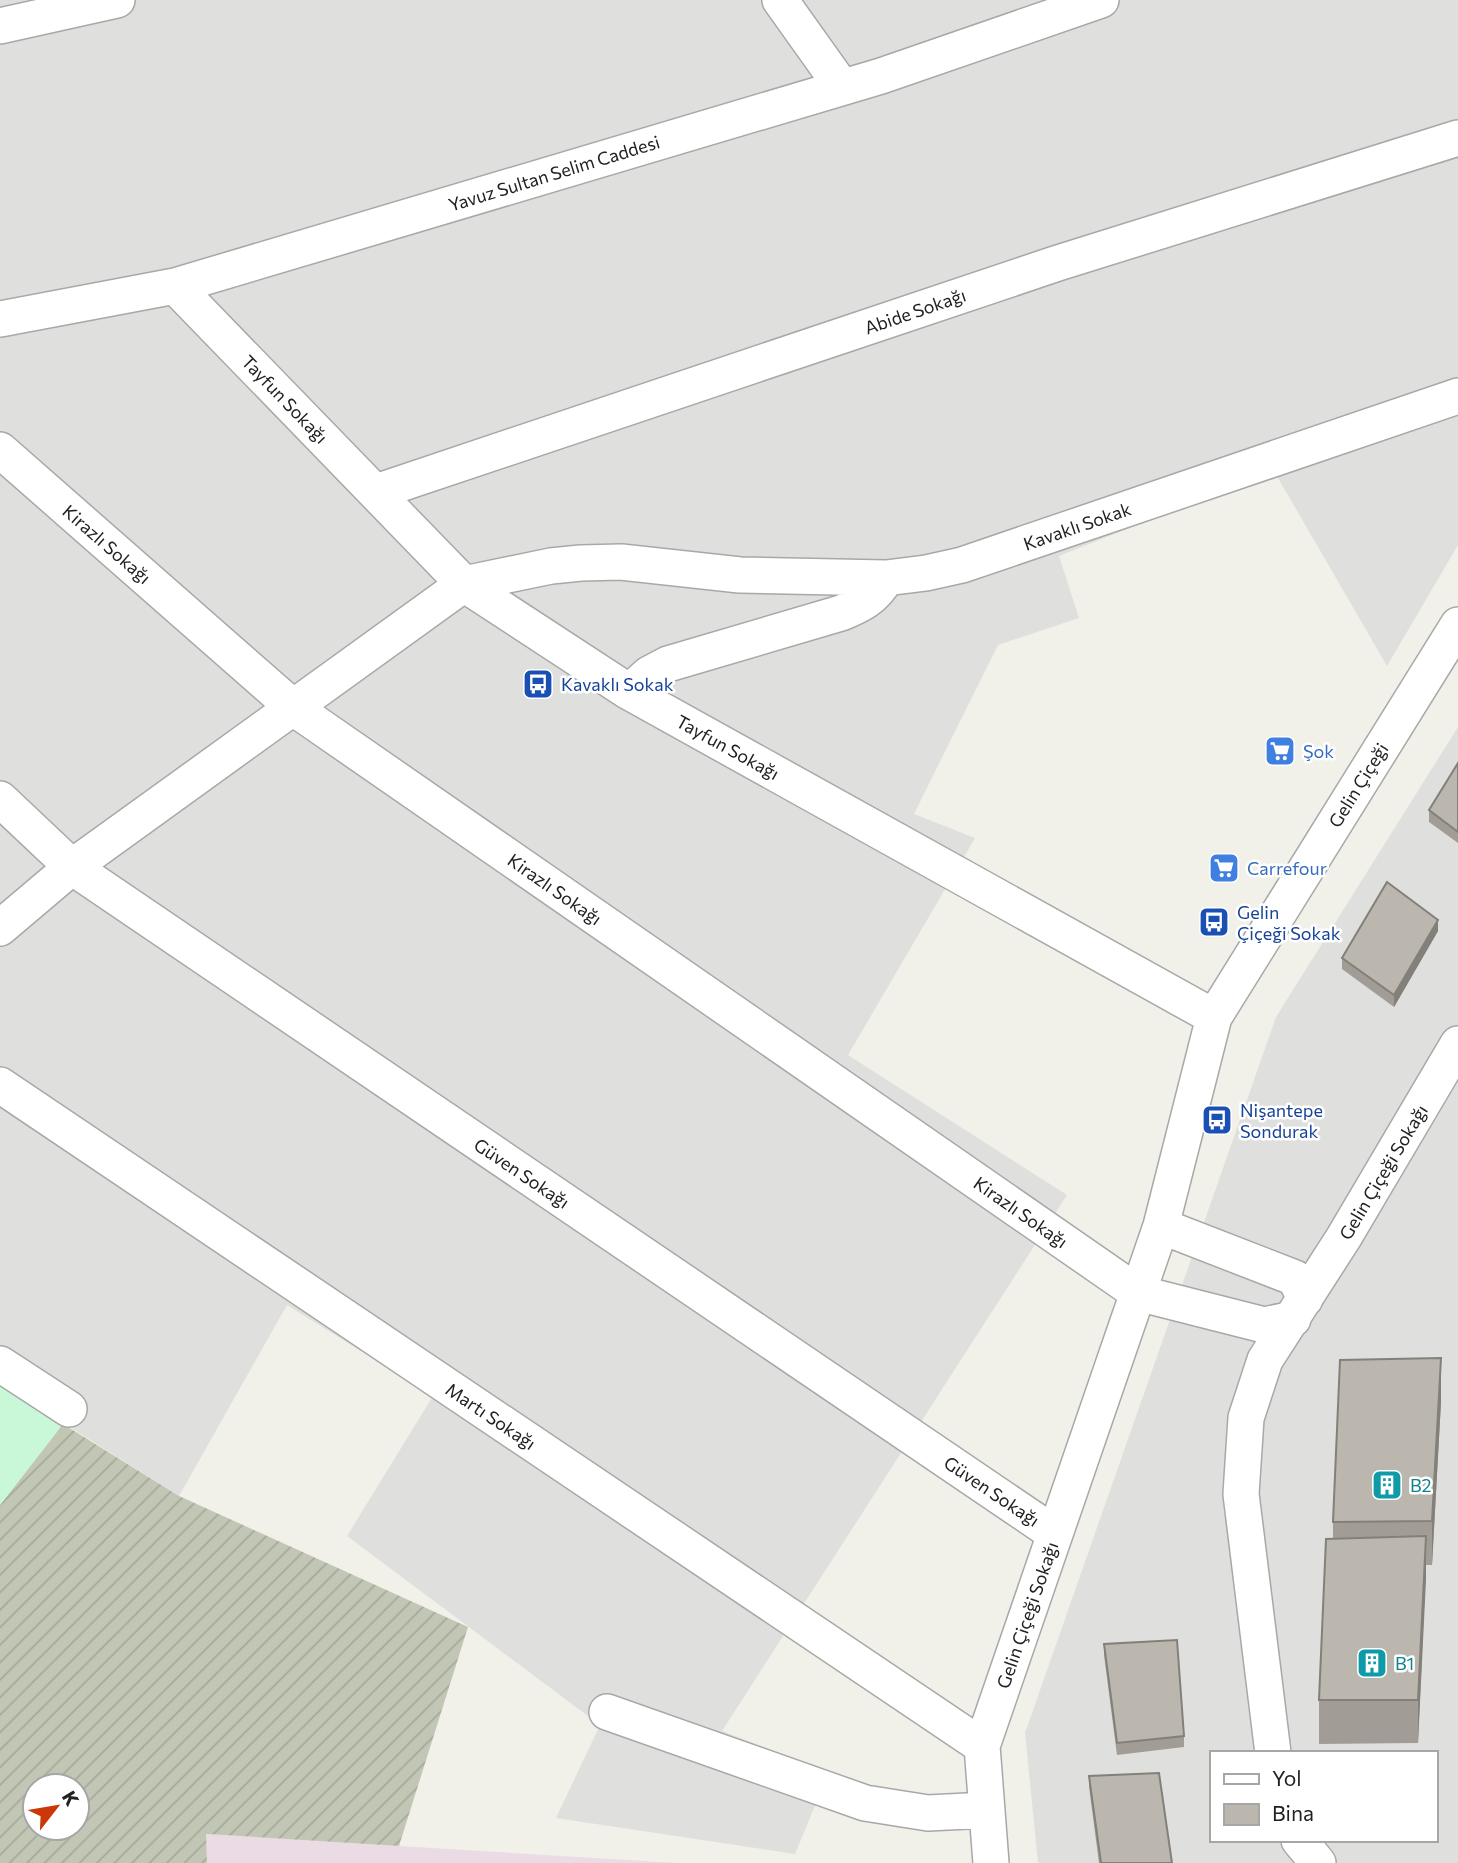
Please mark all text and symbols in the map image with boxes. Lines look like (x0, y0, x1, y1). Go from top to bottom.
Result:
street label: Yavuz Sultan Selim Caddesi (446, 130, 662, 216)
street label: Abide Sokağı (861, 283, 969, 339)
street label: Tayfun Sokağı (237, 350, 333, 448)
street label: Kavaklı Sokak (1020, 497, 1134, 555)
street label: Kirazlı Sokağı (58, 500, 156, 588)
bus stop icon: Kavaklı Sokak (521, 667, 555, 701)
place label: Kavaklı Sokak (561, 673, 674, 695)
street label: Tayfun Sokağı (673, 710, 783, 784)
supermarket icon: Şok (1263, 734, 1297, 768)
street label: Gelin Çiçeği (1323, 739, 1393, 831)
place label: Şok (1303, 740, 1334, 762)
street label: Kirazlı Sokağı (504, 849, 606, 929)
supermarket icon: Carrefour (1207, 851, 1241, 885)
place label: Carrefour (1247, 857, 1327, 879)
place label: Gelin Çiçeği Sokak (1237, 901, 1341, 944)
bus stop icon: Gelin Çiçeği Sokak (1197, 905, 1231, 939)
place label: Nişantepe Sondurak (1240, 1099, 1323, 1142)
street label: Gelin Çiçeği Sokağı (1334, 1100, 1432, 1244)
bus stop icon: Nişantepe Sondurak (1200, 1103, 1234, 1137)
street label: Güven Sokağı (470, 1133, 574, 1213)
street label: Kirazlı Sokağı (970, 1172, 1072, 1252)
street label: Martı Sokağı (442, 1378, 540, 1454)
street label: Güven Sokağı (940, 1451, 1044, 1531)
building icon: B2 (1370, 1468, 1404, 1502)
place label: B2 (1410, 1474, 1432, 1496)
street label: Gelin Çiçeği Sokağı (992, 1539, 1062, 1691)
building icon: B1 (1355, 1646, 1389, 1680)
place label: B1 (1395, 1652, 1414, 1674)
legend (1210, 1751, 1437, 1842)
text: Yol (1272, 1765, 1302, 1790)
north arrow (21, 1772, 91, 1842)
text: K (58, 1786, 84, 1810)
text: Bina (1272, 1800, 1314, 1825)

